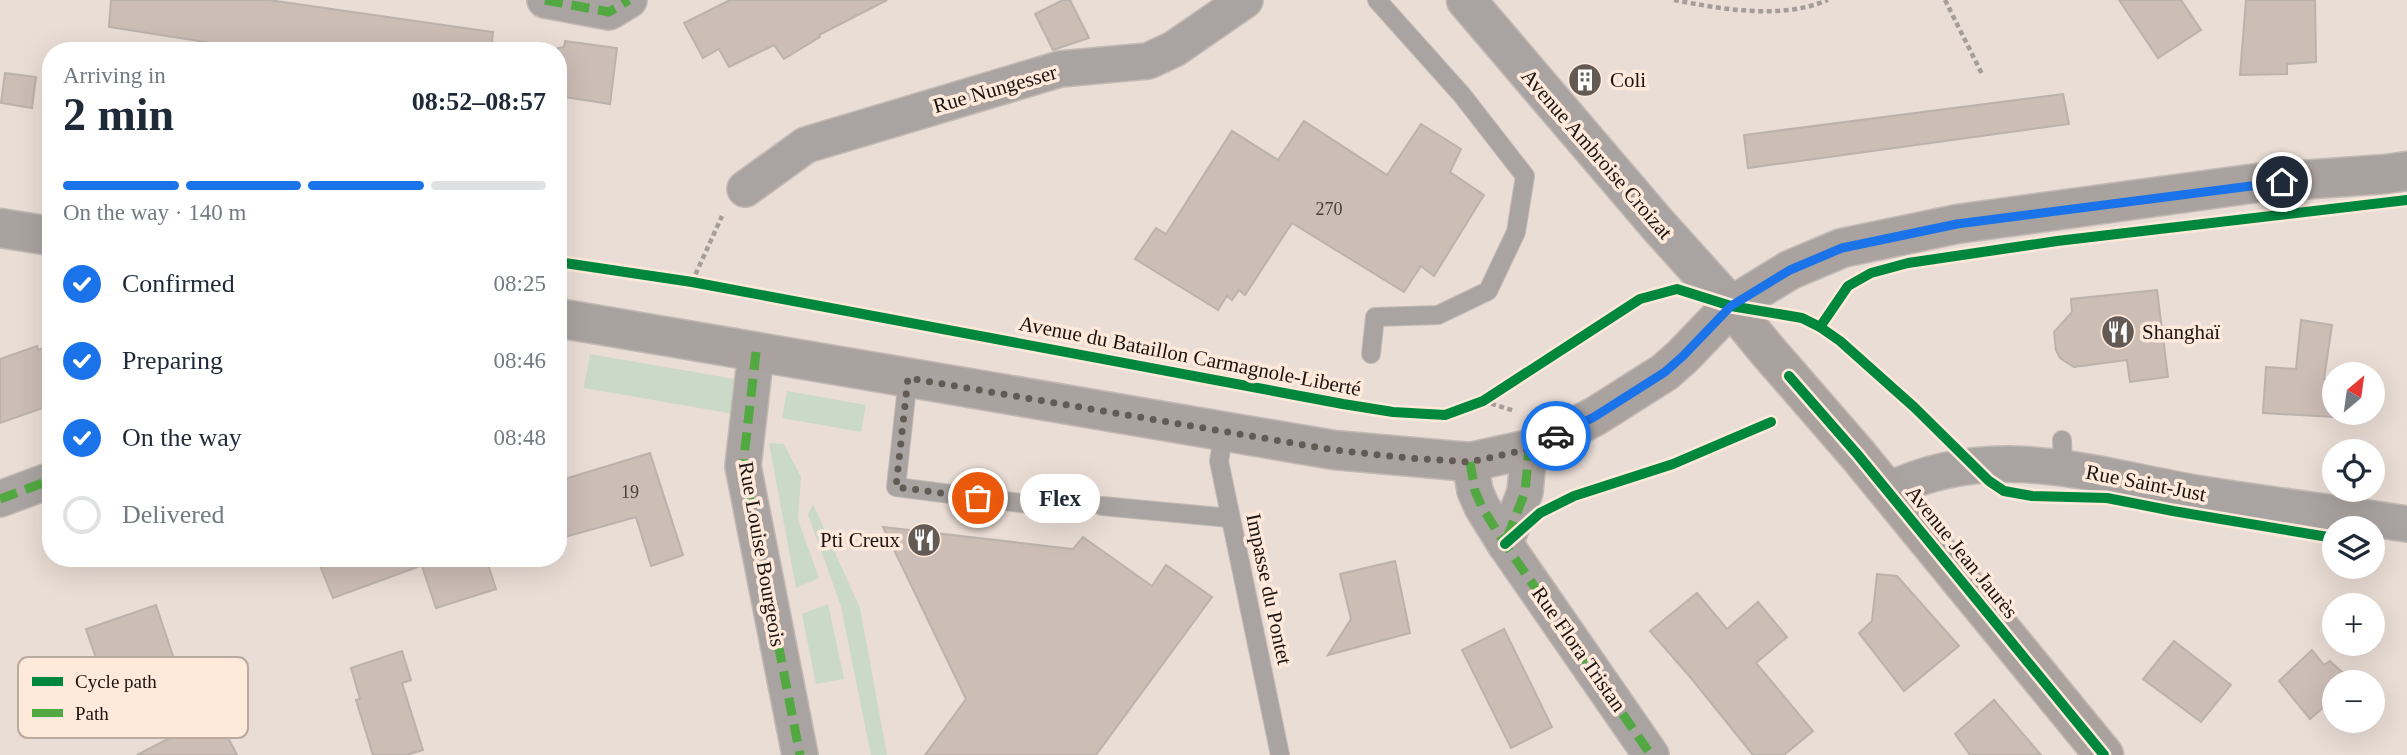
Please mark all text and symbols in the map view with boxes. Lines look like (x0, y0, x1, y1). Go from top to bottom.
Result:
street label: Rue Nungesser (930, 60, 1060, 118)
building icon: Coli (1566, 61, 1604, 99)
text: Arriving in (63, 63, 166, 88)
street label: Avenue Ambroise Croizat (1517, 64, 1678, 244)
place label: Coli (1610, 68, 1646, 92)
text: 08:52–08:57 (412, 87, 546, 116)
text: 2 min (63, 89, 174, 140)
pin (2252, 152, 2312, 212)
icon: home (2263, 163, 2301, 201)
house number: 270 (1316, 199, 1343, 219)
text: On the way · 140 m (63, 200, 246, 225)
icon: check (63, 265, 101, 303)
text: Confirmed (122, 269, 235, 298)
text: 08:25 (494, 271, 546, 296)
street label: Avenue du Bataillon Carmagnole-Liberté (1017, 311, 1363, 401)
restaurant icon: Shanghaï (2099, 313, 2137, 351)
place label: Shanghaï (2142, 320, 2220, 344)
icon: check (63, 342, 101, 380)
text: Preparing (122, 346, 223, 375)
text: 08:46 (494, 348, 546, 373)
north arrow (2322, 362, 2385, 425)
map controls (2322, 362, 2385, 733)
courier (1521, 401, 1591, 471)
icon: car (1537, 417, 1575, 455)
icon: check (63, 419, 101, 457)
text: On the way (122, 423, 242, 452)
text: 08:48 (494, 425, 546, 450)
button: locate (2322, 439, 2385, 502)
street label: Rue Louise Bourgeois (734, 460, 790, 648)
street label: Rue Saint-Just (2084, 460, 2208, 506)
pin (948, 468, 1008, 528)
callout: Flex (1020, 474, 1100, 522)
icon: bag (959, 479, 997, 517)
street label: Avenue Jean Jaurès (1901, 481, 2023, 623)
house number: 19 (621, 482, 639, 502)
text: Flex (1039, 486, 1081, 511)
text: Delivered (122, 500, 225, 529)
street label: Impasse du Pontet (1241, 511, 1297, 667)
button: layers (2322, 516, 2385, 579)
restaurant icon: Pti Creux (905, 521, 943, 559)
place label: Pti Creux (820, 528, 900, 552)
street label: Rue Flora Tristan (1527, 582, 1631, 717)
button: + (2322, 593, 2385, 656)
legend (18, 657, 248, 738)
button: − (2322, 670, 2385, 733)
text: Cycle path (75, 671, 157, 692)
text: Path (75, 703, 109, 724)

